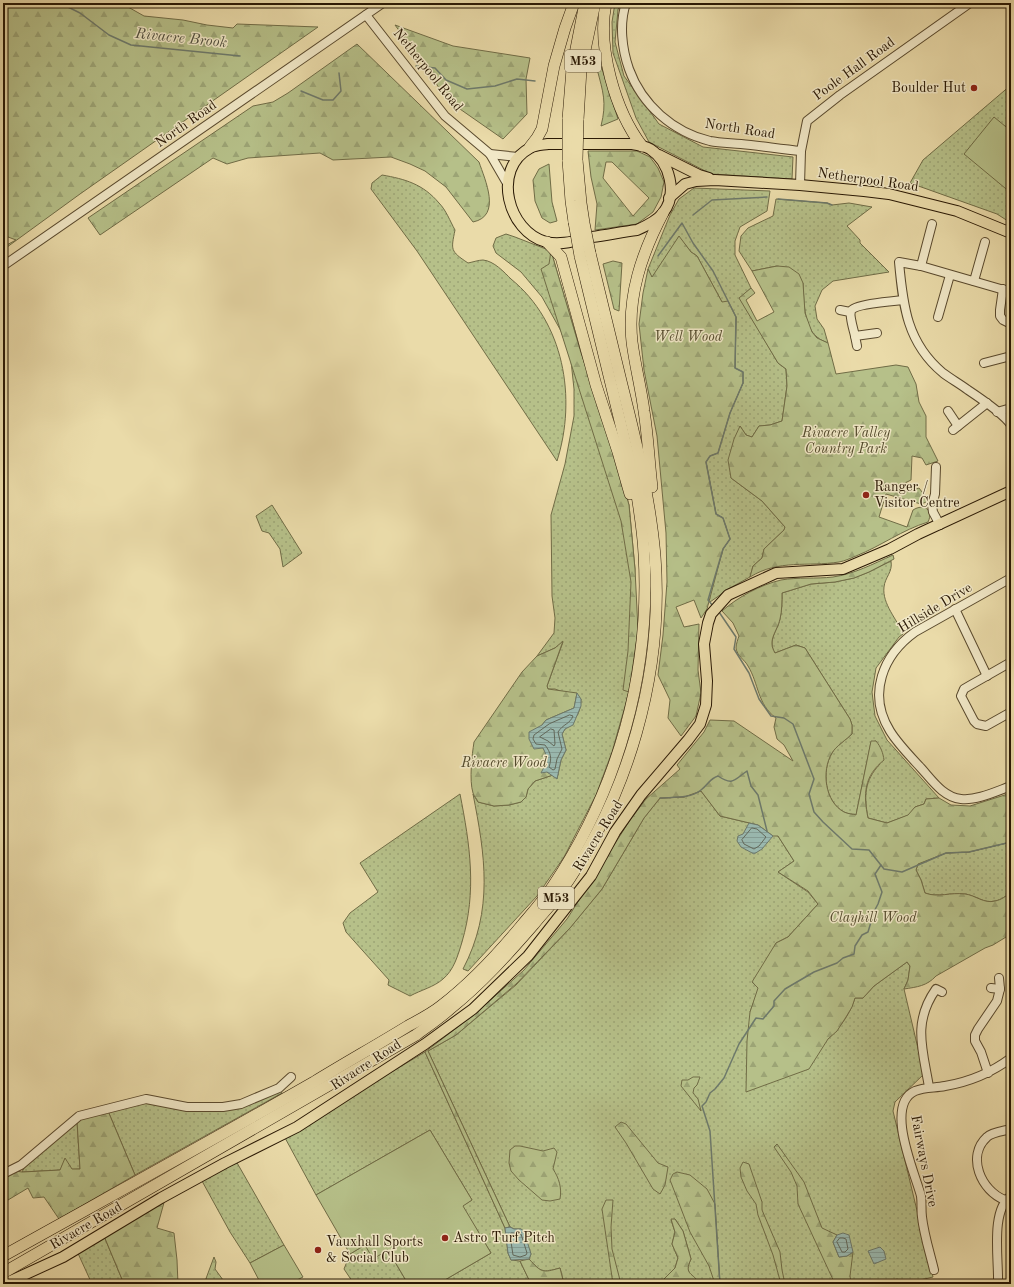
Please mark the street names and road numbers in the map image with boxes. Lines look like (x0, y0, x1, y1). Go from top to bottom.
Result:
street label: Netherpool Road (390, 26, 466, 114)
street label: Poole Hall Road (810, 35, 898, 103)
road number: M53 (565, 50, 601, 72)
street label: North Road (153, 98, 219, 150)
street label: North Road (704, 117, 776, 141)
street label: Netherpool Road (817, 166, 919, 194)
street label: Hillside Drive (896, 580, 974, 636)
street label: Rivacre Road (571, 798, 625, 874)
road number: M53 (538, 887, 574, 909)
street label: Rivacre Road (328, 1037, 404, 1093)
street label: Fairways Drive (908, 1114, 940, 1208)
street label: Rivacre Road (47, 1200, 125, 1252)

